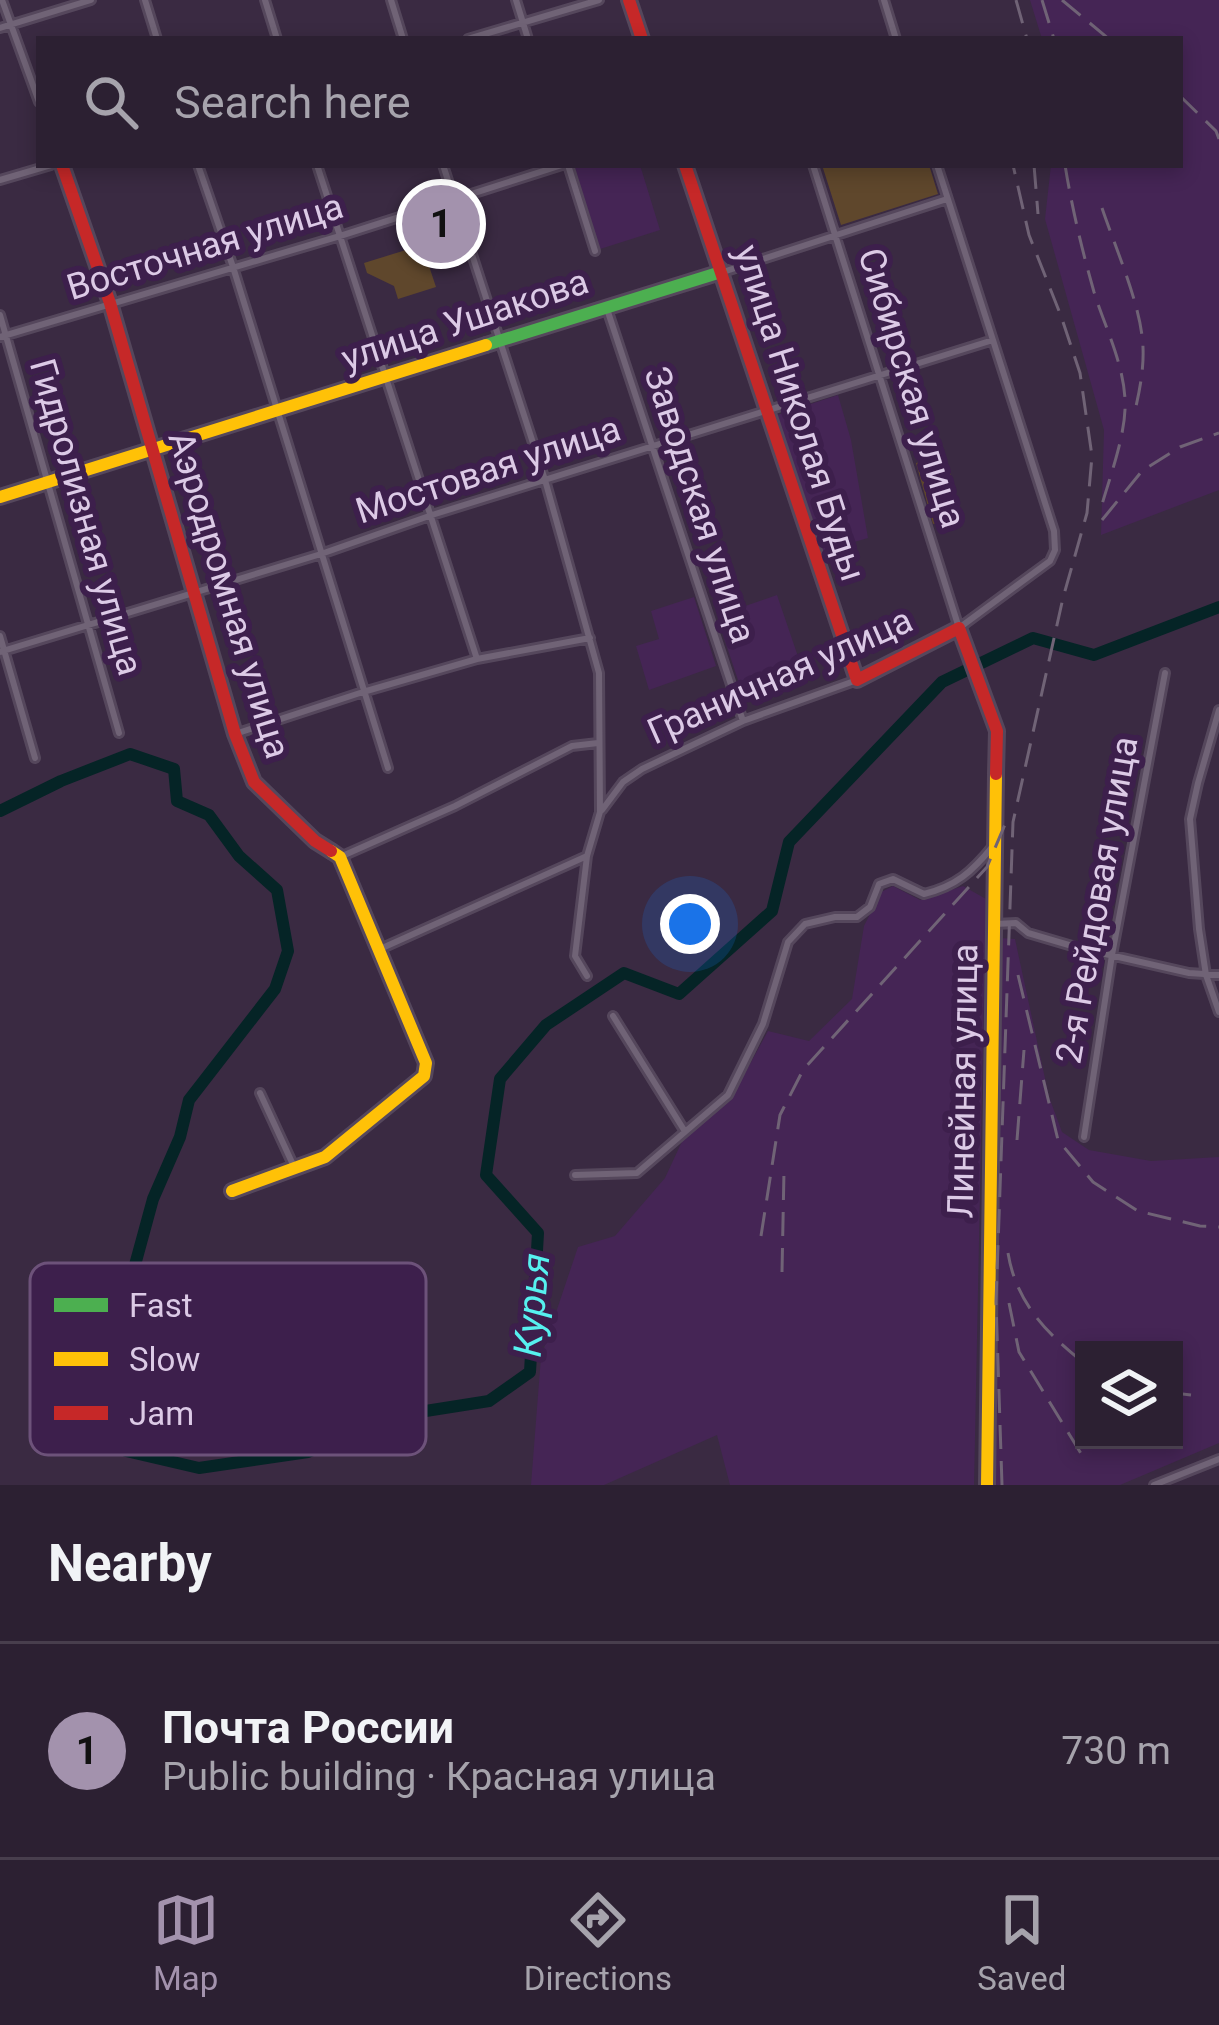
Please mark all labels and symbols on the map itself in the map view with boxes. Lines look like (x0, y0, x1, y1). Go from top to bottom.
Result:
pin: 1 (402, 179, 480, 269)
street label: Восточная улица (62, 185, 348, 309)
street label: улица Николая Буды (726, 240, 874, 586)
street label: Сибирская улица (849, 243, 975, 533)
street label: улица Ушакова (336, 260, 594, 380)
street label: Гидролизная улица (21, 354, 151, 680)
street label: Заводская улица (636, 362, 764, 648)
street label: Мостовая улица (350, 407, 626, 533)
street label: Аэродромная улица (159, 427, 299, 763)
street label: Граничная улица (641, 599, 919, 753)
street label: 2-я Рейдовая улица (1048, 733, 1146, 1067)
your location (660, 894, 720, 954)
street label: Линейная улица (940, 943, 986, 1219)
water label: Курья (505, 1251, 559, 1359)
legend (30, 1263, 426, 1455)
text: Fast (129, 1286, 192, 1325)
text: Slow (129, 1340, 200, 1379)
text: Jam (129, 1394, 194, 1433)

